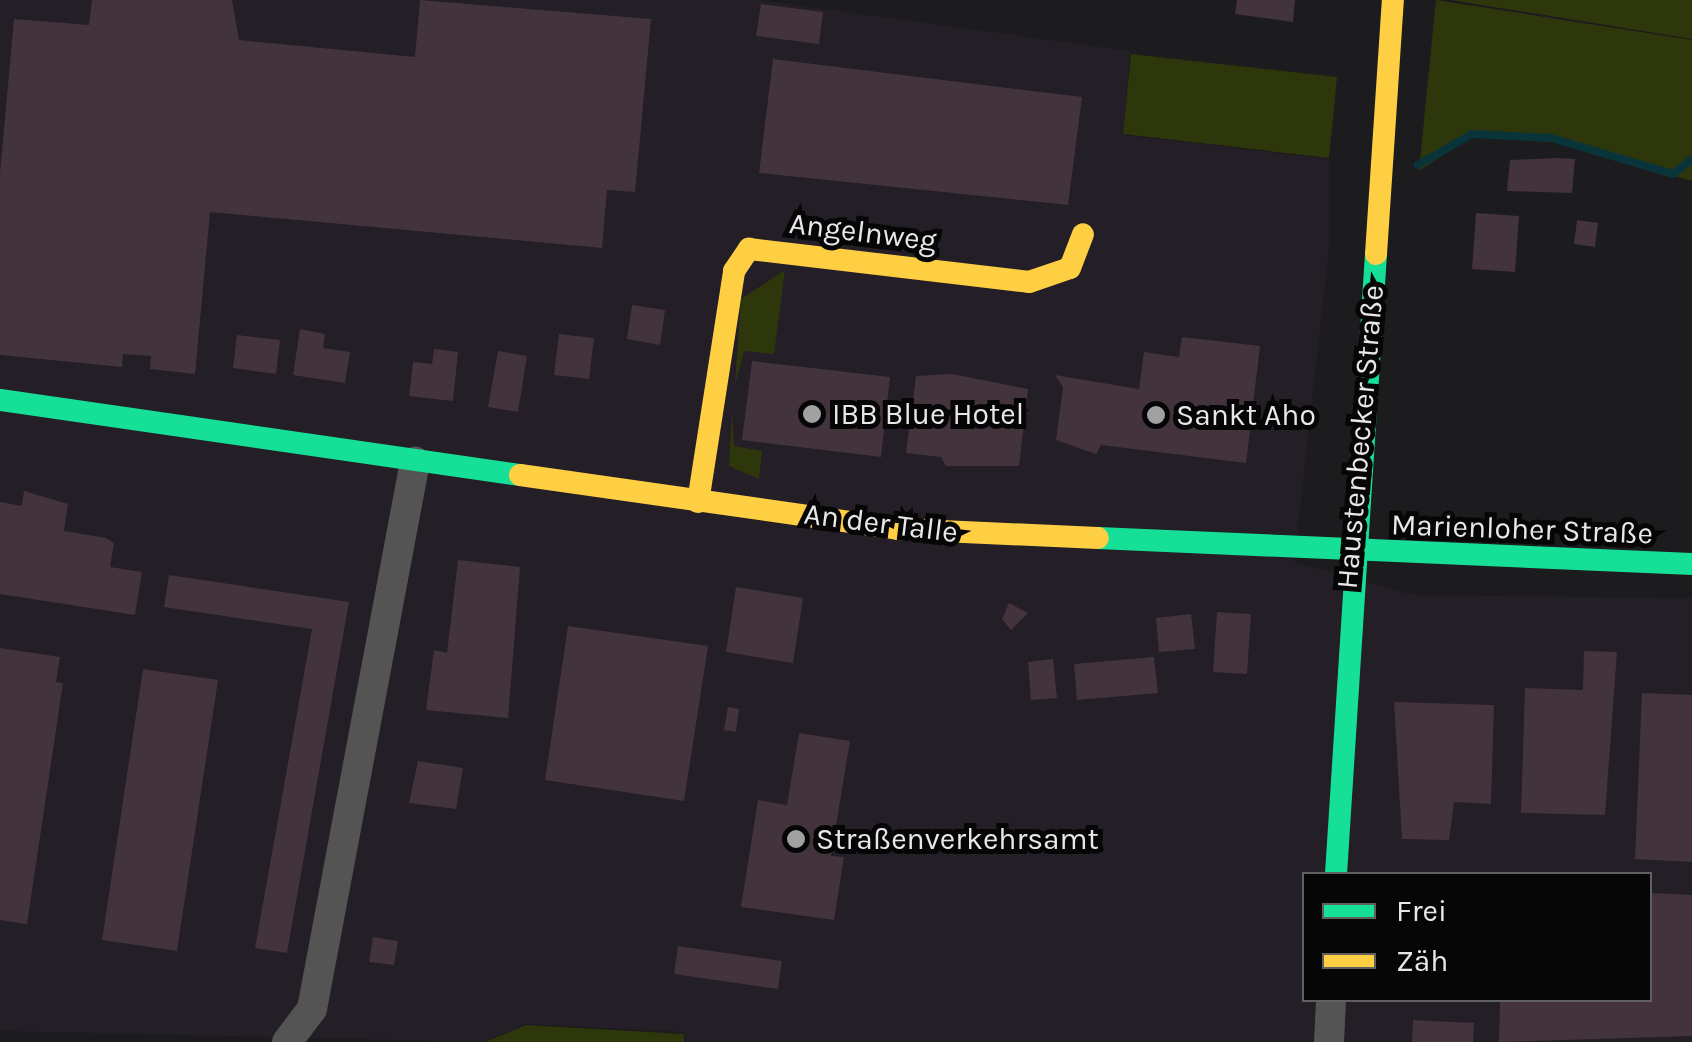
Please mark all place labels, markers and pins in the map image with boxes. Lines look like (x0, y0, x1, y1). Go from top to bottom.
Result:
place label: IBB Blue Hotel (832, 396, 1024, 432)
place label: Sankt Aho (1176, 397, 1316, 433)
marker: IBB Blue Hotel (801, 403, 823, 425)
marker: Sankt Aho (1145, 404, 1167, 426)
place label: Straßenverkehrsamt (816, 821, 1099, 857)
marker: Straßenverkehrsamt (785, 828, 807, 850)

